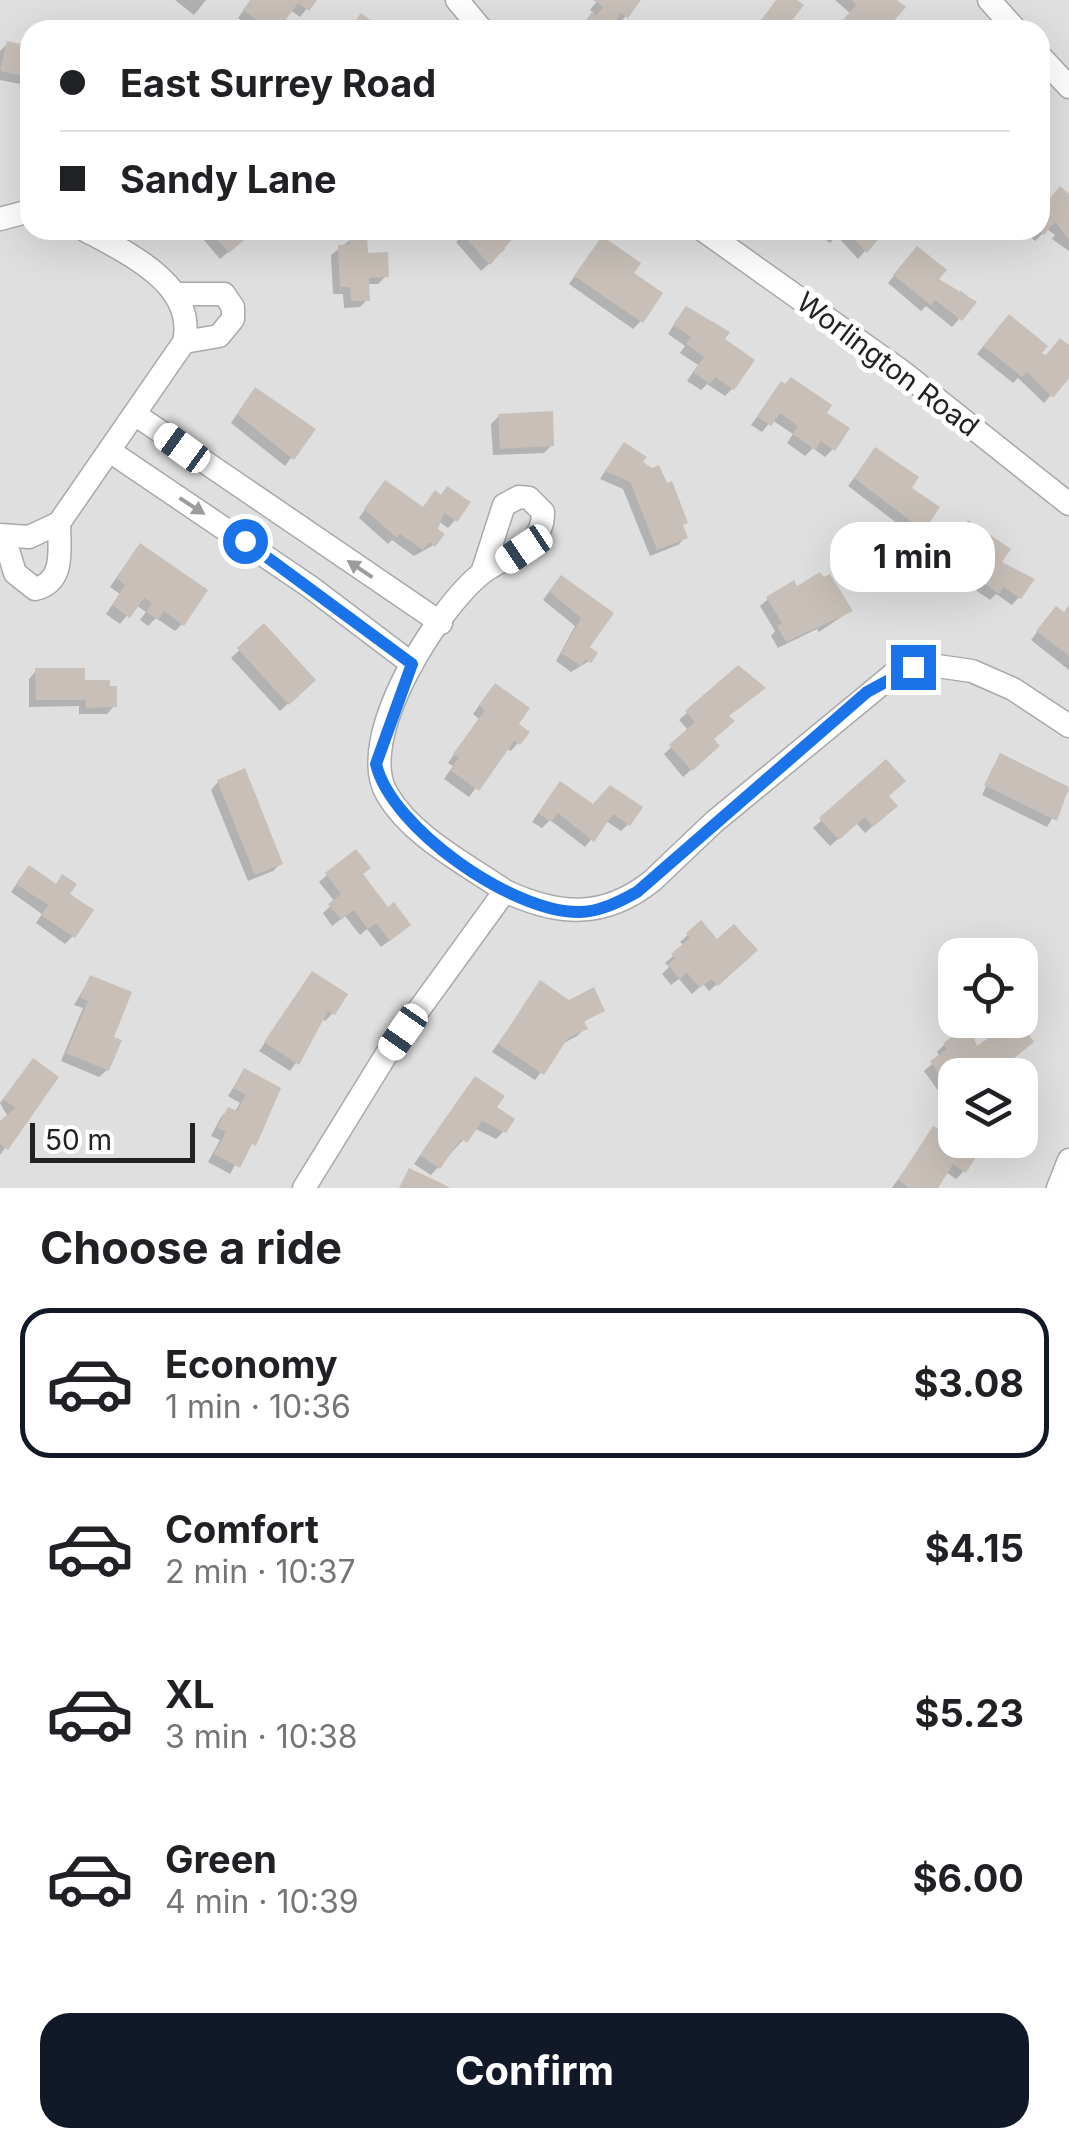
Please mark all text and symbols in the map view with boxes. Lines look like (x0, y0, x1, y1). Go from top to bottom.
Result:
text: East Surrey Road (120, 60, 436, 106)
text: Sandy Lane (120, 156, 337, 202)
street label: Worlington Road (790, 285, 986, 443)
car (149, 418, 215, 478)
one-way arrow (178, 496, 206, 514)
route start (223, 519, 268, 564)
car (491, 520, 557, 578)
callout: 1 min (830, 522, 996, 592)
text: 1 min (873, 537, 952, 576)
one-way arrow (346, 561, 373, 579)
route end (891, 645, 936, 690)
map controls (938, 938, 1038, 1158)
button: locate (938, 938, 1038, 1038)
car (374, 999, 432, 1065)
button: layers (938, 1058, 1038, 1158)
scale bar (30, 1118, 195, 1162)
text: 50 m (45, 1123, 112, 1157)
text: Choose a ride (40, 1220, 342, 1275)
icon: car (45, 1338, 135, 1428)
text: Economy (165, 1341, 338, 1387)
text: $3.08 (913, 1360, 1024, 1406)
text: 1 min · 10:36 (165, 1387, 351, 1426)
icon: car (45, 1503, 135, 1593)
text: Comfort (165, 1506, 319, 1552)
text: $4.15 (925, 1525, 1024, 1571)
text: 2 min · 10:37 (165, 1552, 356, 1591)
icon: car (45, 1668, 135, 1758)
text: XL (165, 1671, 215, 1717)
text: $5.23 (915, 1690, 1024, 1736)
text: 3 min · 10:38 (165, 1717, 358, 1756)
icon: car (45, 1833, 135, 1923)
text: Green (165, 1836, 277, 1882)
text: $6.00 (913, 1855, 1024, 1901)
text: 4 min · 10:39 (165, 1882, 359, 1921)
button: Confirm (40, 2013, 1029, 2128)

